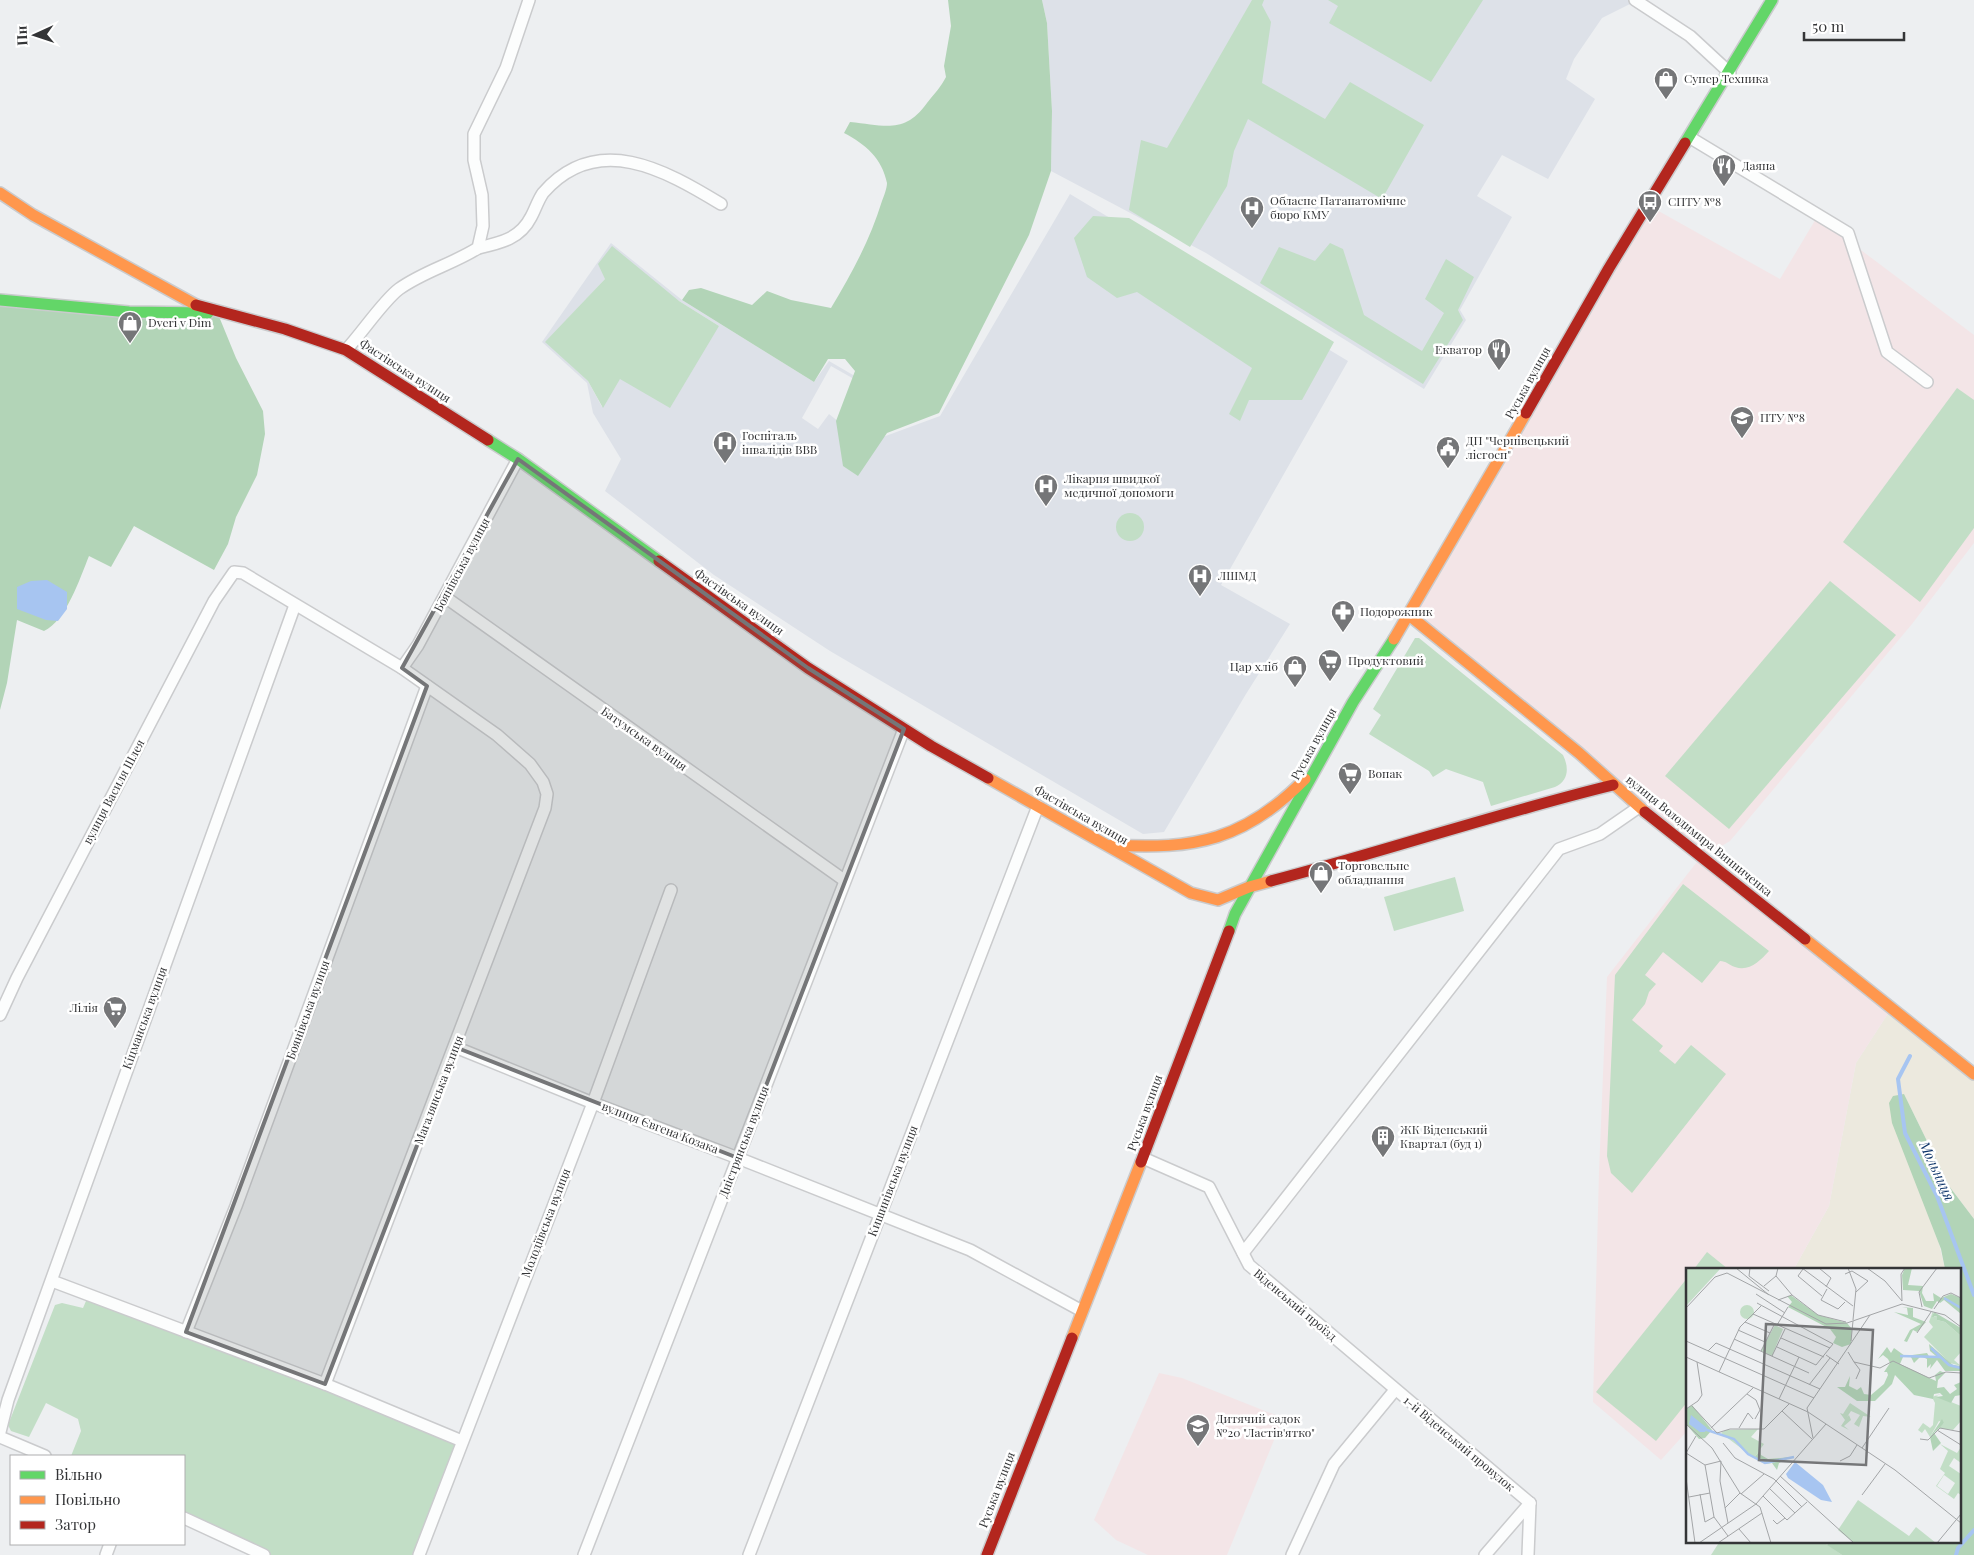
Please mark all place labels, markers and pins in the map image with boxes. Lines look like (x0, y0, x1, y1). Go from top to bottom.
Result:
shop icon: Супер Техника (1653, 66, 1679, 100)
place label: Супер Техника (1684, 70, 1768, 86)
restaurant icon: Даяна (1711, 153, 1737, 187)
place label: Даяна (1742, 157, 1775, 173)
bus stop icon: СПТУ №8 (1637, 189, 1663, 223)
place label: Обласне Патанатомічне бюро КМУ (1270, 192, 1406, 222)
place label: СПТУ №8 (1668, 193, 1721, 209)
hospital icon: Обласне Патанатомічне бюро КМУ (1239, 195, 1265, 229)
shop icon: Dveri v Dim (117, 310, 143, 344)
place label: Dveri v Dim (148, 314, 212, 330)
restaurant icon: Екватор (1486, 337, 1512, 371)
place label: Екватор (1435, 341, 1482, 357)
school or university icon: ПТУ №8 (1729, 405, 1755, 439)
place label: ПТУ №8 (1760, 409, 1805, 425)
place label: Госпіталь інвалідів ВВВ (742, 427, 817, 457)
hospital icon: Госпіталь інвалідів ВВВ (712, 430, 738, 464)
place label: ДП "Чернівецький лісгосп" (1466, 432, 1569, 462)
public building icon: ДП "Чернівецький лісгосп" (1435, 435, 1461, 469)
place label: Лікарня швидкої медичної допомоги (1063, 470, 1175, 500)
hospital icon: Лікарня швидкої медичної допомоги (1033, 473, 1059, 507)
hospital icon: ЛШМД (1187, 563, 1213, 597)
place label: ЛШМД (1217, 567, 1257, 583)
pharmacy icon: Подорожник (1330, 599, 1356, 633)
place label: Подорожник (1360, 603, 1433, 619)
supermarket icon: Продуктовий (1317, 648, 1343, 682)
place label: Продуктовий (1348, 652, 1424, 668)
shop icon: Цар хліб (1282, 654, 1308, 688)
place label: Цар хліб (1230, 658, 1278, 674)
supermarket icon: Вопак (1337, 761, 1363, 795)
place label: Вопак (1368, 765, 1402, 781)
place label: Торговельне обладнання (1338, 857, 1409, 887)
shop icon: Торговельне обладнання (1308, 860, 1334, 894)
supermarket icon: Лілія (102, 995, 128, 1029)
place label: Лілія (69, 999, 99, 1015)
place label: ЖК Віденський Квартал (буд 1) (1400, 1121, 1488, 1151)
building icon: ЖК Віденський Квартал (буд 1) (1370, 1124, 1396, 1158)
place label: Дитячий садок №20 "Ластів'ятко" (1216, 1410, 1315, 1440)
school or university icon: Дитячий садок №20 "Ластів'ятко" (1185, 1413, 1211, 1447)

